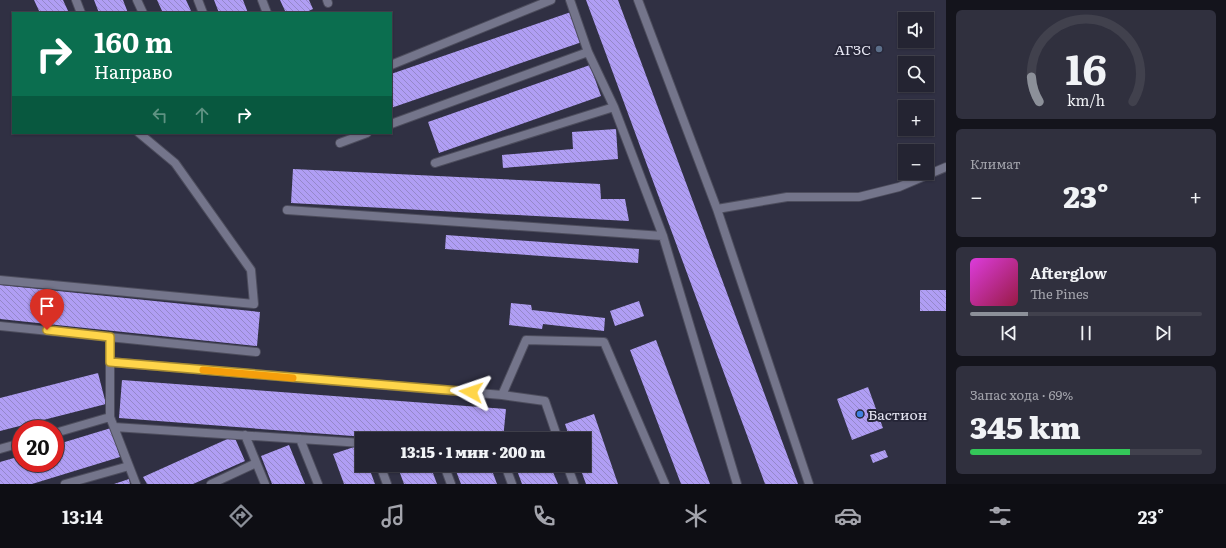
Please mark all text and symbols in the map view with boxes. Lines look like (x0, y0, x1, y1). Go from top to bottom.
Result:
map controls (898, 12, 934, 180)
button: sound (898, 12, 934, 48)
text: 160 m (94, 20, 173, 62)
icon: right (28, 28, 80, 80)
text: 16 (1065, 36, 1107, 98)
place label: АГЗС (835, 39, 871, 59)
marker: АГЗС (874, 44, 884, 54)
button: search (898, 56, 934, 92)
text: Направо (94, 58, 172, 85)
text: km/h (1067, 89, 1106, 110)
button: + (898, 100, 934, 136)
icon: left (149, 104, 171, 126)
icon: ahead (191, 104, 213, 126)
icon: right (233, 104, 255, 126)
button: − (898, 144, 934, 180)
text: Климат (970, 154, 1021, 173)
text: 23° (1063, 173, 1109, 217)
text: − (970, 179, 983, 212)
text: + (1189, 179, 1202, 212)
text: Afterglow (1030, 261, 1107, 284)
text: The Pines (1030, 284, 1088, 303)
pin (30, 289, 64, 330)
icon: arrive (36, 295, 58, 317)
icon: previous (998, 322, 1020, 344)
icon: pause (1075, 322, 1097, 344)
icon: next (1152, 322, 1174, 344)
position arrow (450, 371, 492, 413)
text: Запас хода · 69% (970, 385, 1073, 404)
place label: Бастион (868, 404, 927, 424)
text: 345 km (970, 404, 1081, 448)
marker: Бастион (855, 409, 865, 419)
speed limit sign: 20 (12, 420, 64, 472)
text: 13:15 · 1 мин · 200 m (401, 440, 545, 463)
icon: directions (227, 502, 255, 530)
icon: music (379, 502, 407, 530)
icon: phone (530, 502, 558, 530)
icon: climate (682, 502, 710, 530)
icon: car (834, 502, 862, 530)
icon: filters (986, 502, 1014, 530)
text: 13:14 (62, 503, 103, 530)
text: 23° (1138, 503, 1164, 530)

